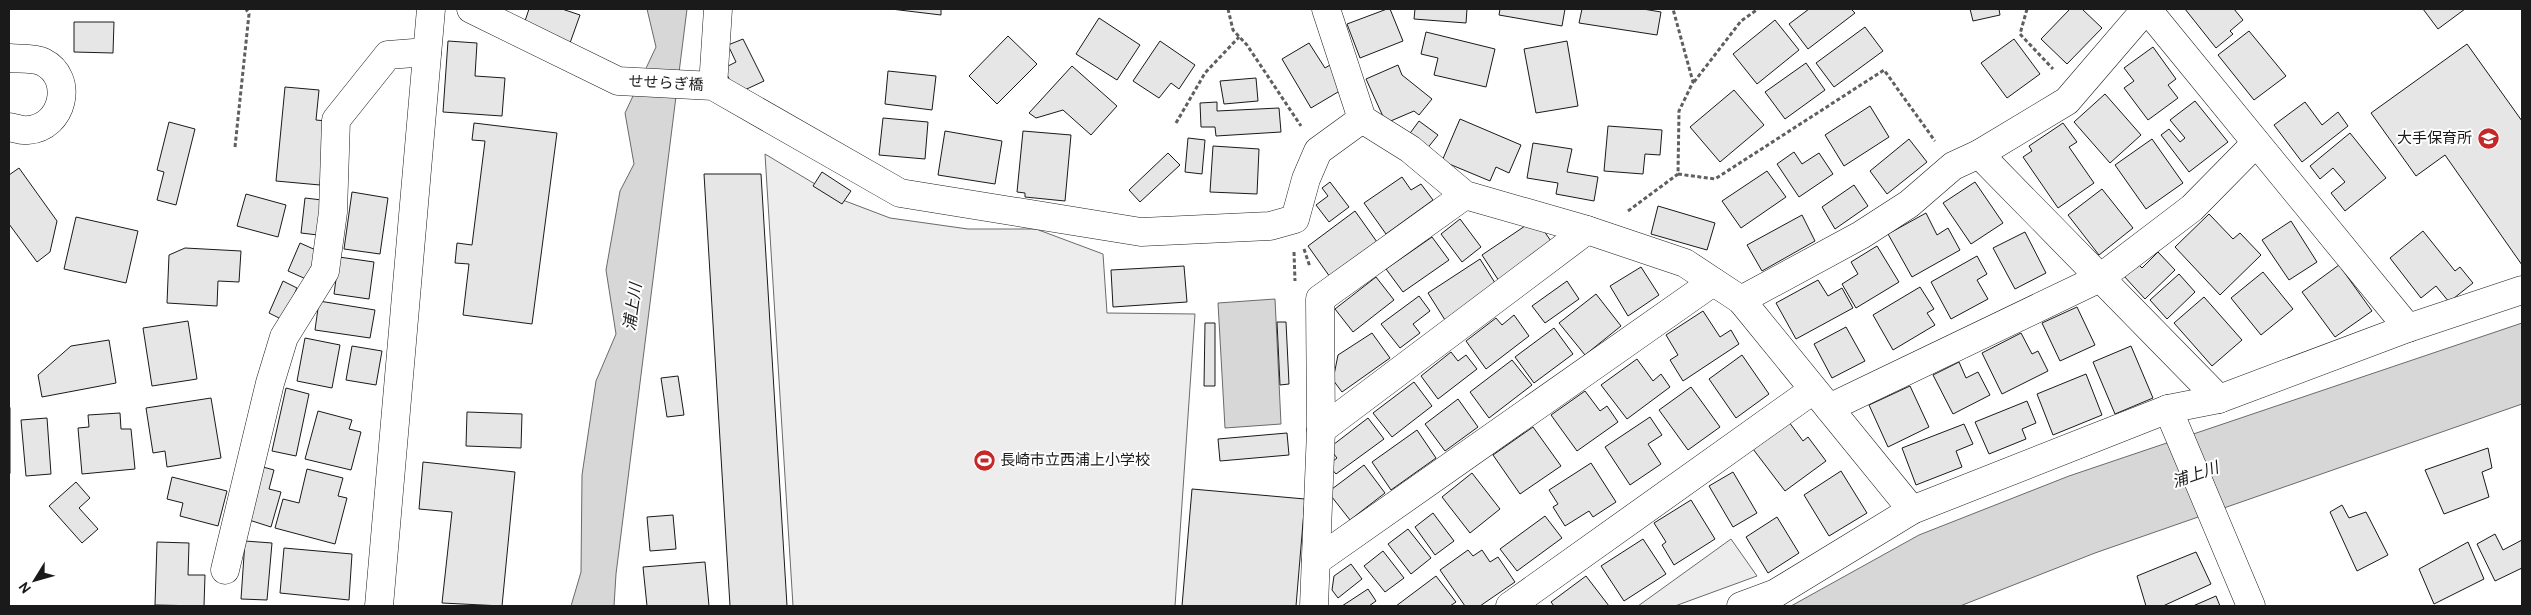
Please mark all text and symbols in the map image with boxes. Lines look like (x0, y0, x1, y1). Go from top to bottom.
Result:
street label: せせらぎ橋 (628, 73, 704, 96)
school or university icon: 大手保育所 (2476, 126, 2500, 150)
place label: 大手保育所 (2397, 130, 2472, 149)
water label: 浦上川 (621, 280, 648, 332)
sports icon: 長崎市立西浦上小学校 (972, 448, 996, 472)
place label: 長崎市立西浦上小学校 (1000, 451, 1150, 471)
water label: 浦上川 (2170, 458, 2223, 493)
north arrow (10, 555, 60, 605)
text: N (16, 578, 36, 596)

